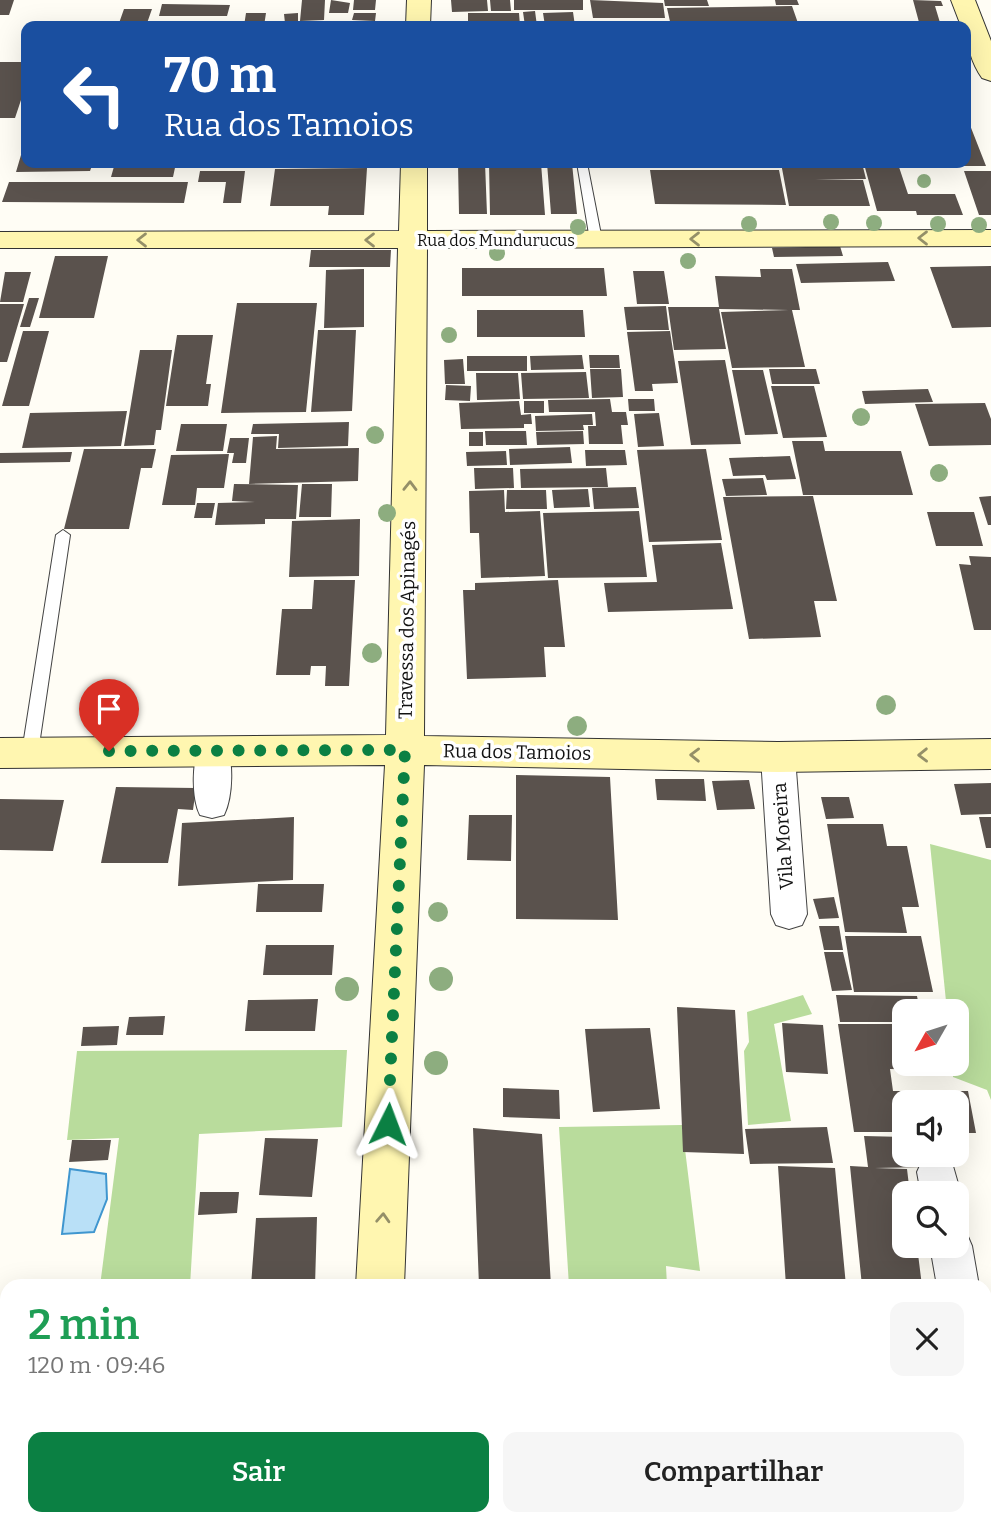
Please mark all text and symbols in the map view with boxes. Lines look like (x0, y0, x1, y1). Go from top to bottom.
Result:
text: 70 m (164, 46, 276, 105)
icon: left (49, 49, 140, 140)
text: Rua dos Tamoios (164, 106, 414, 144)
one-way arrow (917, 230, 928, 246)
street label: Rua dos Mundurucus (417, 231, 575, 250)
one-way arrow (690, 231, 700, 247)
one-way arrow (137, 232, 147, 248)
one-way arrow (364, 232, 375, 248)
one-way arrow (402, 480, 417, 491)
street label: Travessa dos Apinagés (394, 521, 420, 719)
pin (79, 679, 139, 751)
icon: arrive (90, 690, 128, 728)
street label: Rua dos Tamoios (443, 739, 591, 765)
one-way arrow (917, 747, 928, 763)
one-way arrow (690, 748, 701, 763)
street label: Vila Moreira (768, 781, 798, 890)
north arrow (892, 999, 970, 1076)
map controls (892, 999, 969, 1258)
position arrow (351, 1087, 425, 1161)
button: sound (892, 1090, 969, 1167)
button: search (892, 1181, 969, 1258)
one-way arrow (376, 1212, 391, 1223)
text: 2 min (28, 1300, 139, 1350)
button: close (890, 1302, 964, 1376)
text: 120 m · 09:46 (28, 1351, 165, 1379)
button: Sair (28, 1432, 489, 1512)
button: Compartilhar (503, 1432, 964, 1512)

